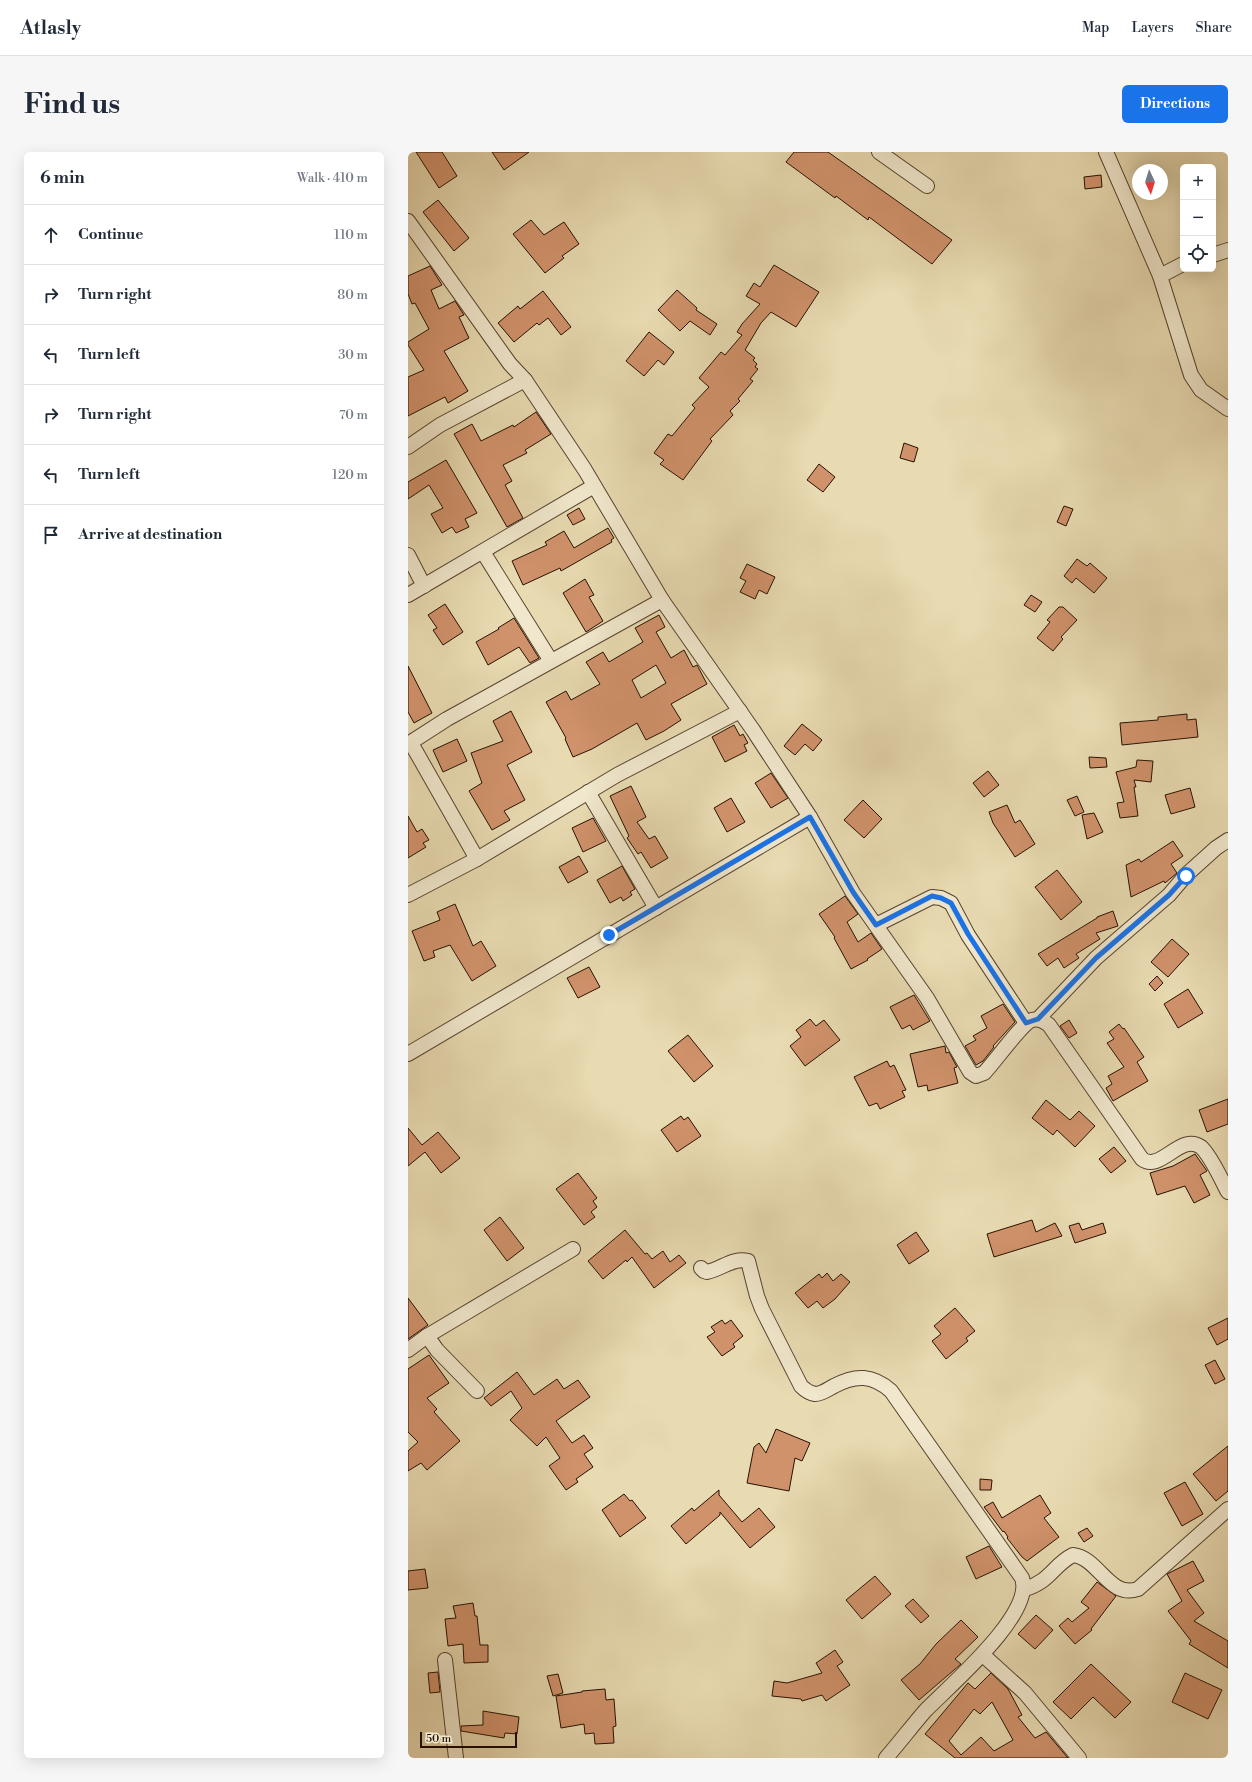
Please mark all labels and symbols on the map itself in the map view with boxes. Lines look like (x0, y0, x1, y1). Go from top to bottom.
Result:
north arrow (1132, 164, 1168, 200)
route start (1177, 867, 1195, 885)
route end (600, 926, 618, 944)
scale bar (420, 1730, 517, 1749)

